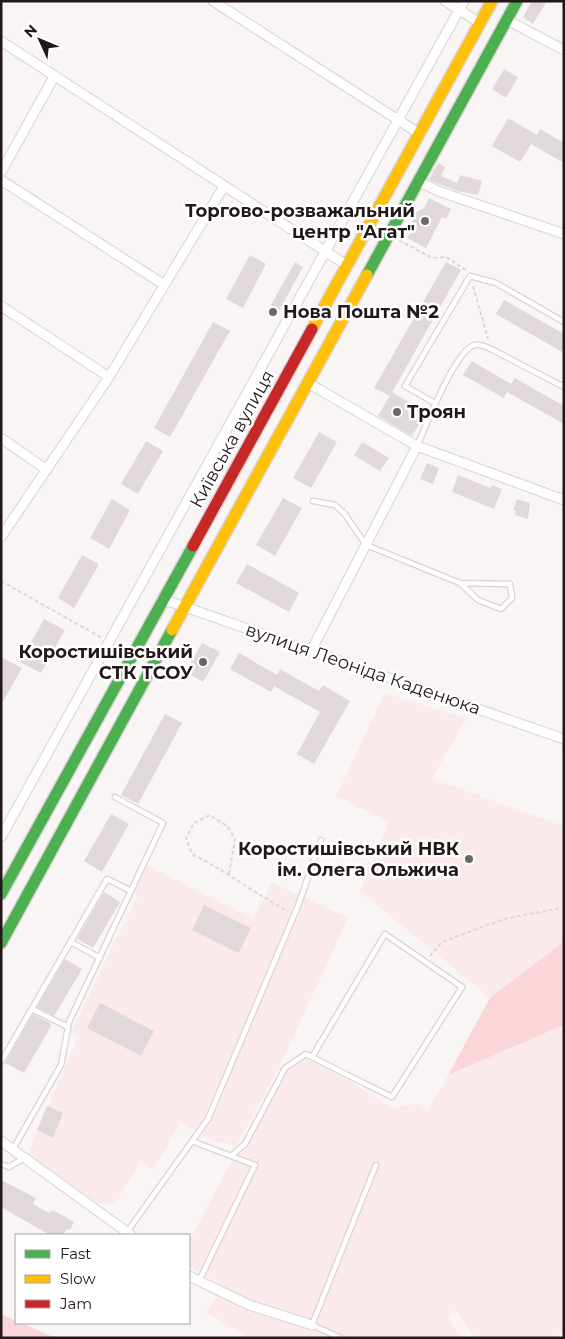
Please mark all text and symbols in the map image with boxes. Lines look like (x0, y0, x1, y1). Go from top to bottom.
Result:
north arrow (15, 15, 65, 65)
text: N (20, 21, 41, 41)
place label: Торгово-розважальний центр "Агат" (185, 200, 415, 243)
marker: Торгово-розважальний центр "Агат" (419, 215, 431, 227)
place label: Нова Пошта №2 (283, 301, 439, 323)
marker: Нова Пошта №2 (267, 306, 279, 318)
street label: Київська вулиця (185, 366, 279, 512)
place label: Троян (407, 401, 466, 423)
marker: Троян (391, 406, 403, 418)
street label: вулиця Леоніда Каденюка (243, 618, 483, 720)
place label: Коростишівський СТК ТСОУ (18, 641, 193, 684)
marker: Коростишівський СТК ТСОУ (197, 656, 209, 668)
place label: Коростишівський НВК ім. Олега Ольжича (238, 838, 460, 881)
marker: Коростишівський НВК ім. Олега Ольжича (463, 853, 475, 865)
legend (15, 1234, 190, 1324)
text: Fast (60, 1244, 91, 1263)
text: Slow (60, 1269, 96, 1288)
text: Jam (59, 1294, 92, 1313)

